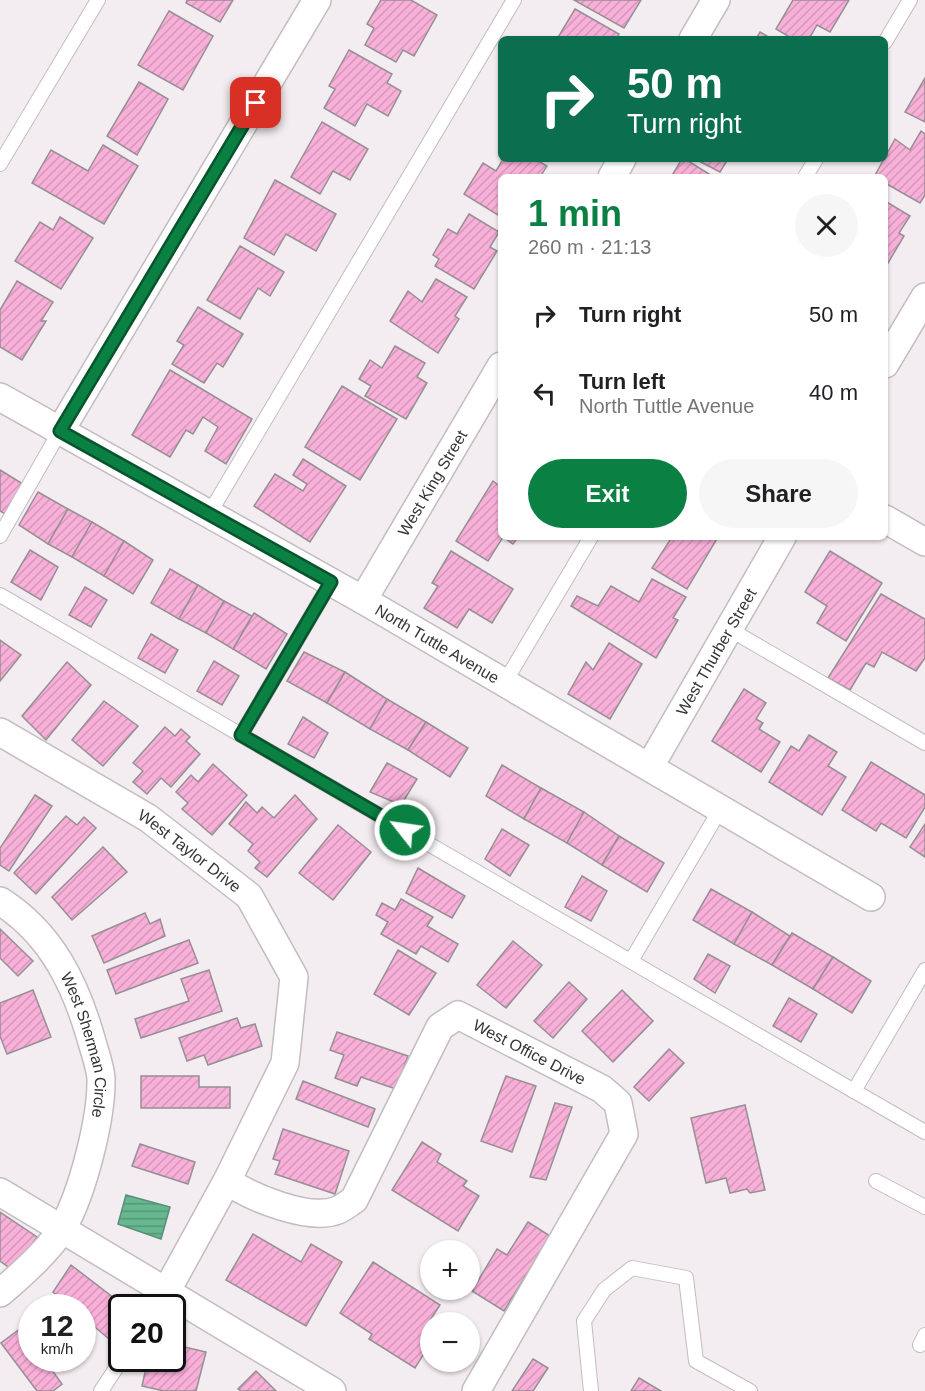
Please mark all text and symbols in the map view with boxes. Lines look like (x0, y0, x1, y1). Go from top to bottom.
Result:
icon: right (528, 60, 606, 138)
text: 50 m (627, 60, 723, 107)
pin (230, 77, 281, 128)
icon: arrive (239, 86, 272, 119)
text: Turn right (627, 109, 742, 139)
text: 1 min (528, 193, 622, 234)
button: close (795, 194, 858, 257)
text: 260 m · 21:13 (528, 236, 651, 258)
icon: right (528, 299, 561, 332)
text: Turn right (579, 302, 681, 327)
text: 50 m (809, 302, 858, 327)
text: Turn left (579, 369, 665, 394)
icon: left (528, 377, 561, 410)
text: 40 m (809, 380, 858, 405)
text: North Tuttle Avenue (579, 395, 754, 417)
street label: West King Street (394, 426, 470, 539)
button: Exit (528, 459, 687, 528)
button: Share (699, 459, 858, 528)
street label: West Thurber Street (673, 585, 759, 718)
street label: North Tuttle Avenue (372, 601, 502, 686)
position arrow (373, 798, 437, 862)
street label: West Taylor Drive (135, 806, 244, 895)
street label: West Sherman Circle (58, 969, 110, 1119)
street label: West Office Drive (471, 1016, 589, 1088)
map controls (420, 1240, 480, 1372)
button: + (420, 1240, 480, 1300)
speed limit sign: 20 (108, 1294, 186, 1372)
text: 12 (40, 1309, 74, 1342)
button: − (420, 1312, 480, 1372)
text: km/h (41, 1340, 73, 1357)

